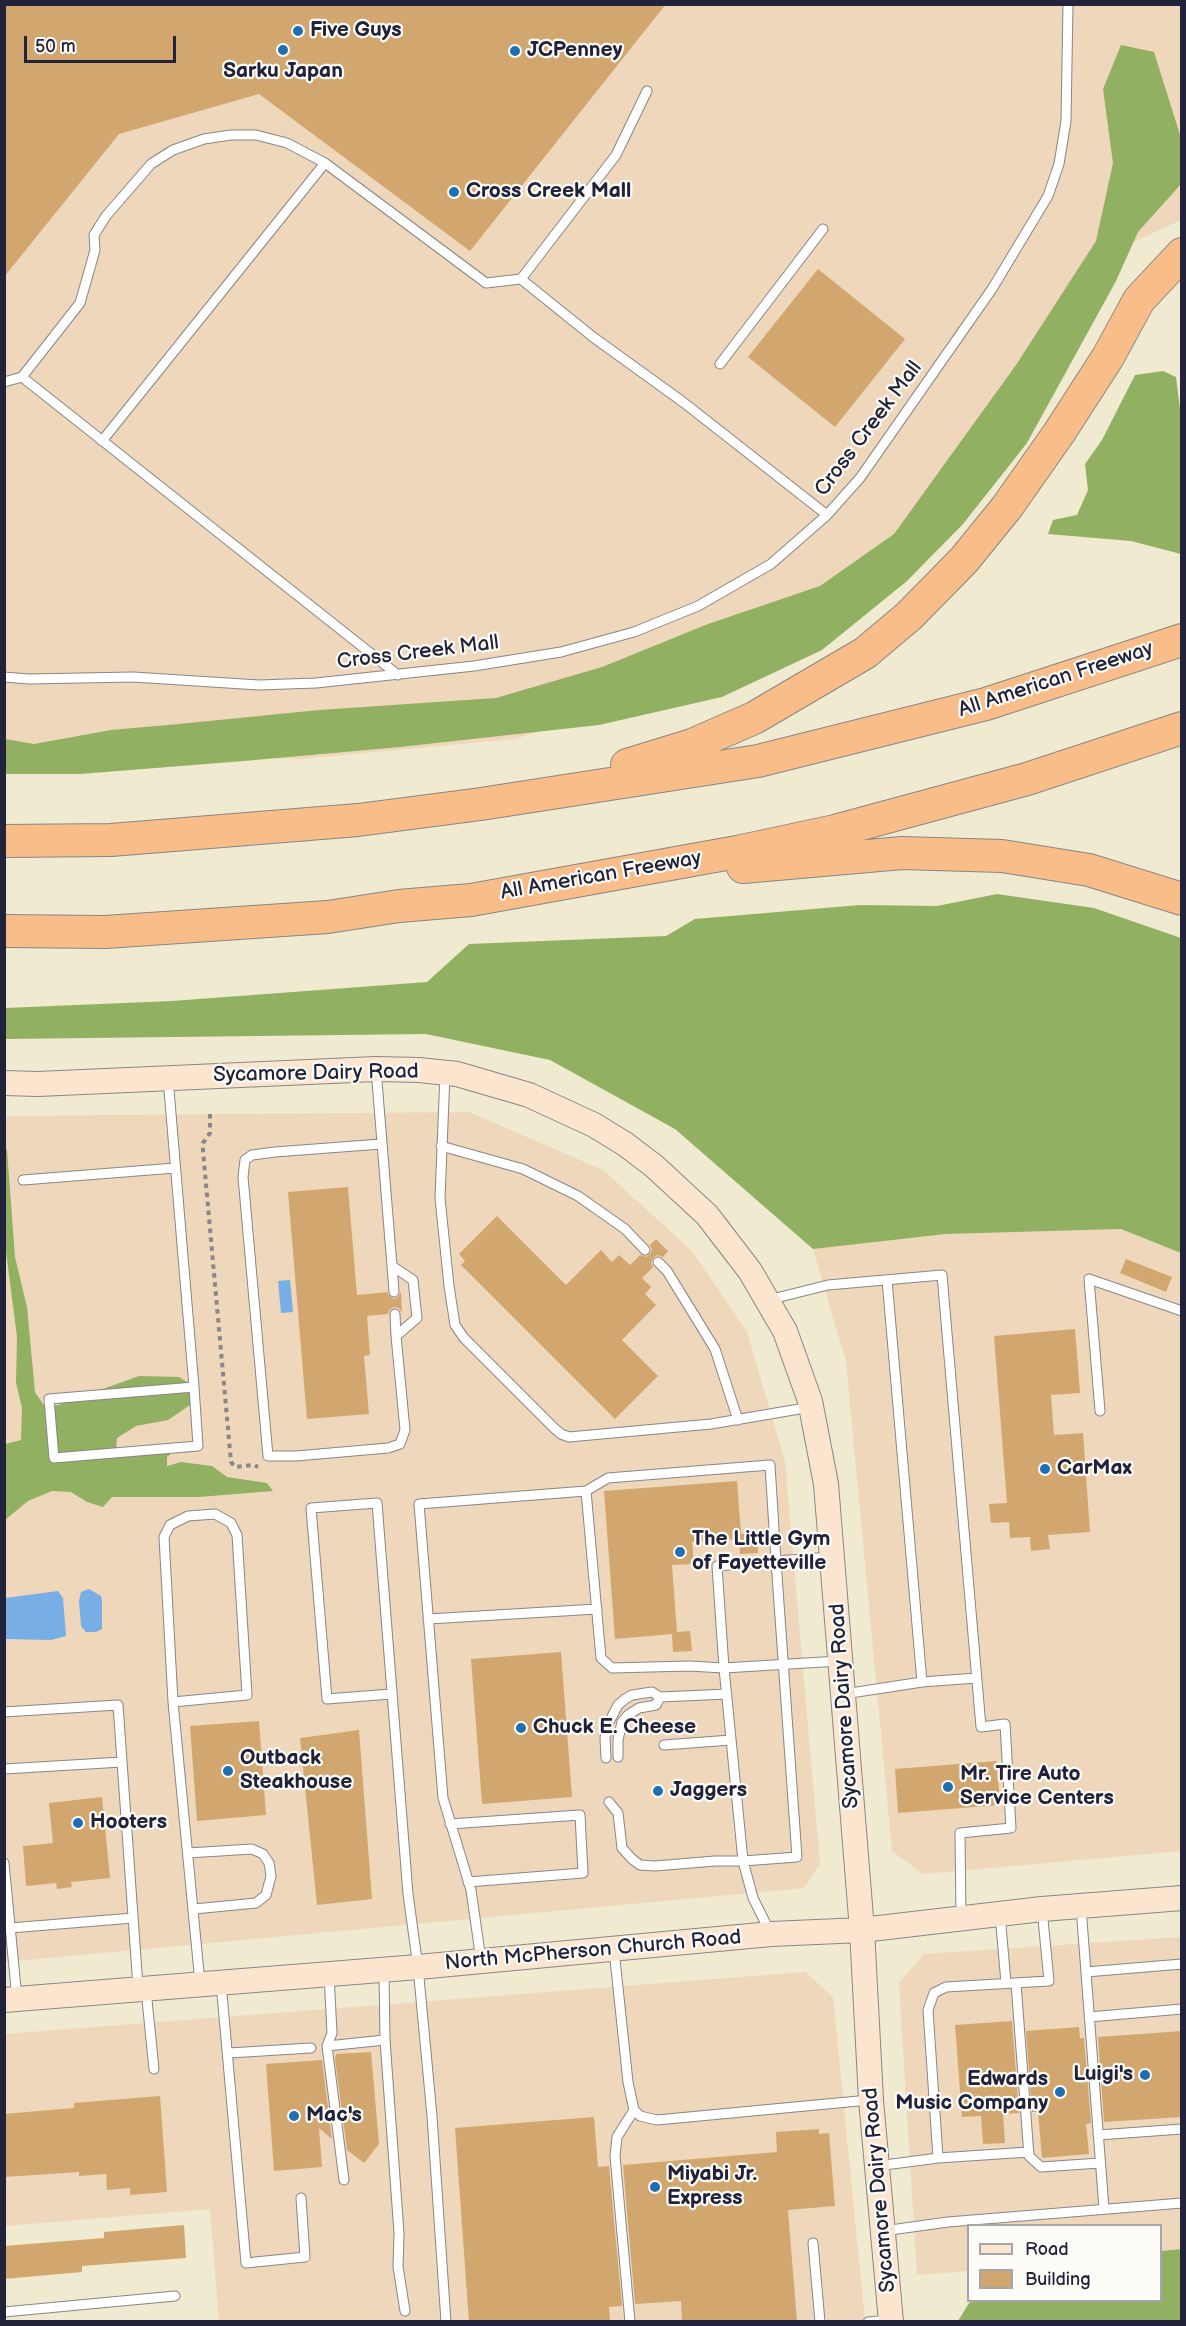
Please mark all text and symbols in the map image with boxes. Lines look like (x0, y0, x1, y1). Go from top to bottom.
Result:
place label: Five Guys (310, 18, 402, 44)
scale bar (27, 24, 178, 62)
marker: Five Guys (291, 24, 305, 38)
text: 50 m (35, 36, 76, 57)
place label: JCPenney (527, 38, 622, 64)
marker: Sarku Japan (276, 43, 290, 57)
marker: JCPenney (508, 44, 522, 58)
place label: Sarku Japan (223, 59, 343, 85)
place label: Cross Creek Mall (466, 179, 631, 205)
marker: Cross Creek Mall (447, 185, 461, 199)
street label: Cross Creek Mall (810, 356, 928, 502)
street label: Cross Creek Mall (336, 631, 500, 675)
street label: All American Freeway (955, 637, 1157, 723)
street label: All American Freeway (499, 846, 703, 906)
street label: Sycamore Dairy Road (213, 1060, 419, 1088)
place label: CarMax (1057, 1456, 1132, 1482)
marker: CarMax (1038, 1462, 1052, 1476)
place label: The Little Gym of Fayetteville (692, 1527, 830, 1577)
marker: The Little Gym of Fayetteville (673, 1545, 687, 1559)
street label: Sycamore Dairy Road (825, 1603, 865, 1809)
place label: Chuck E. Cheese (533, 1715, 696, 1741)
marker: Chuck E. Cheese (514, 1721, 528, 1735)
place label: Outback Steakhouse (240, 1746, 352, 1796)
place label: Mr. Tire Auto Service Centers (960, 1762, 1114, 1812)
marker: Outback Steakhouse (221, 1764, 235, 1778)
place label: Jaggers (670, 1778, 747, 1804)
marker: Mr. Tire Auto Service Centers (941, 1780, 955, 1794)
marker: Jaggers (651, 1784, 665, 1798)
place label: Hooters (90, 1810, 167, 1836)
marker: Hooters (71, 1816, 85, 1830)
street label: North McPherson Church Road (444, 1925, 742, 1977)
place label: Luigi's (1073, 2062, 1133, 2088)
place label: Edwards Music Company (895, 2067, 1048, 2117)
marker: Luigi's (1138, 2068, 1152, 2082)
marker: Edwards Music Company (1053, 2085, 1067, 2099)
street label: Sycamore Dairy Road (858, 2086, 902, 2294)
place label: Mac's (306, 2103, 362, 2129)
marker: Mac's (287, 2109, 301, 2123)
place label: Miyabi Jr. Express (667, 2162, 757, 2212)
marker: Miyabi Jr. Express (648, 2180, 662, 2194)
legend (967, 2224, 1162, 2302)
text: Road (1025, 2239, 1069, 2260)
text: Building (1025, 2269, 1091, 2290)

